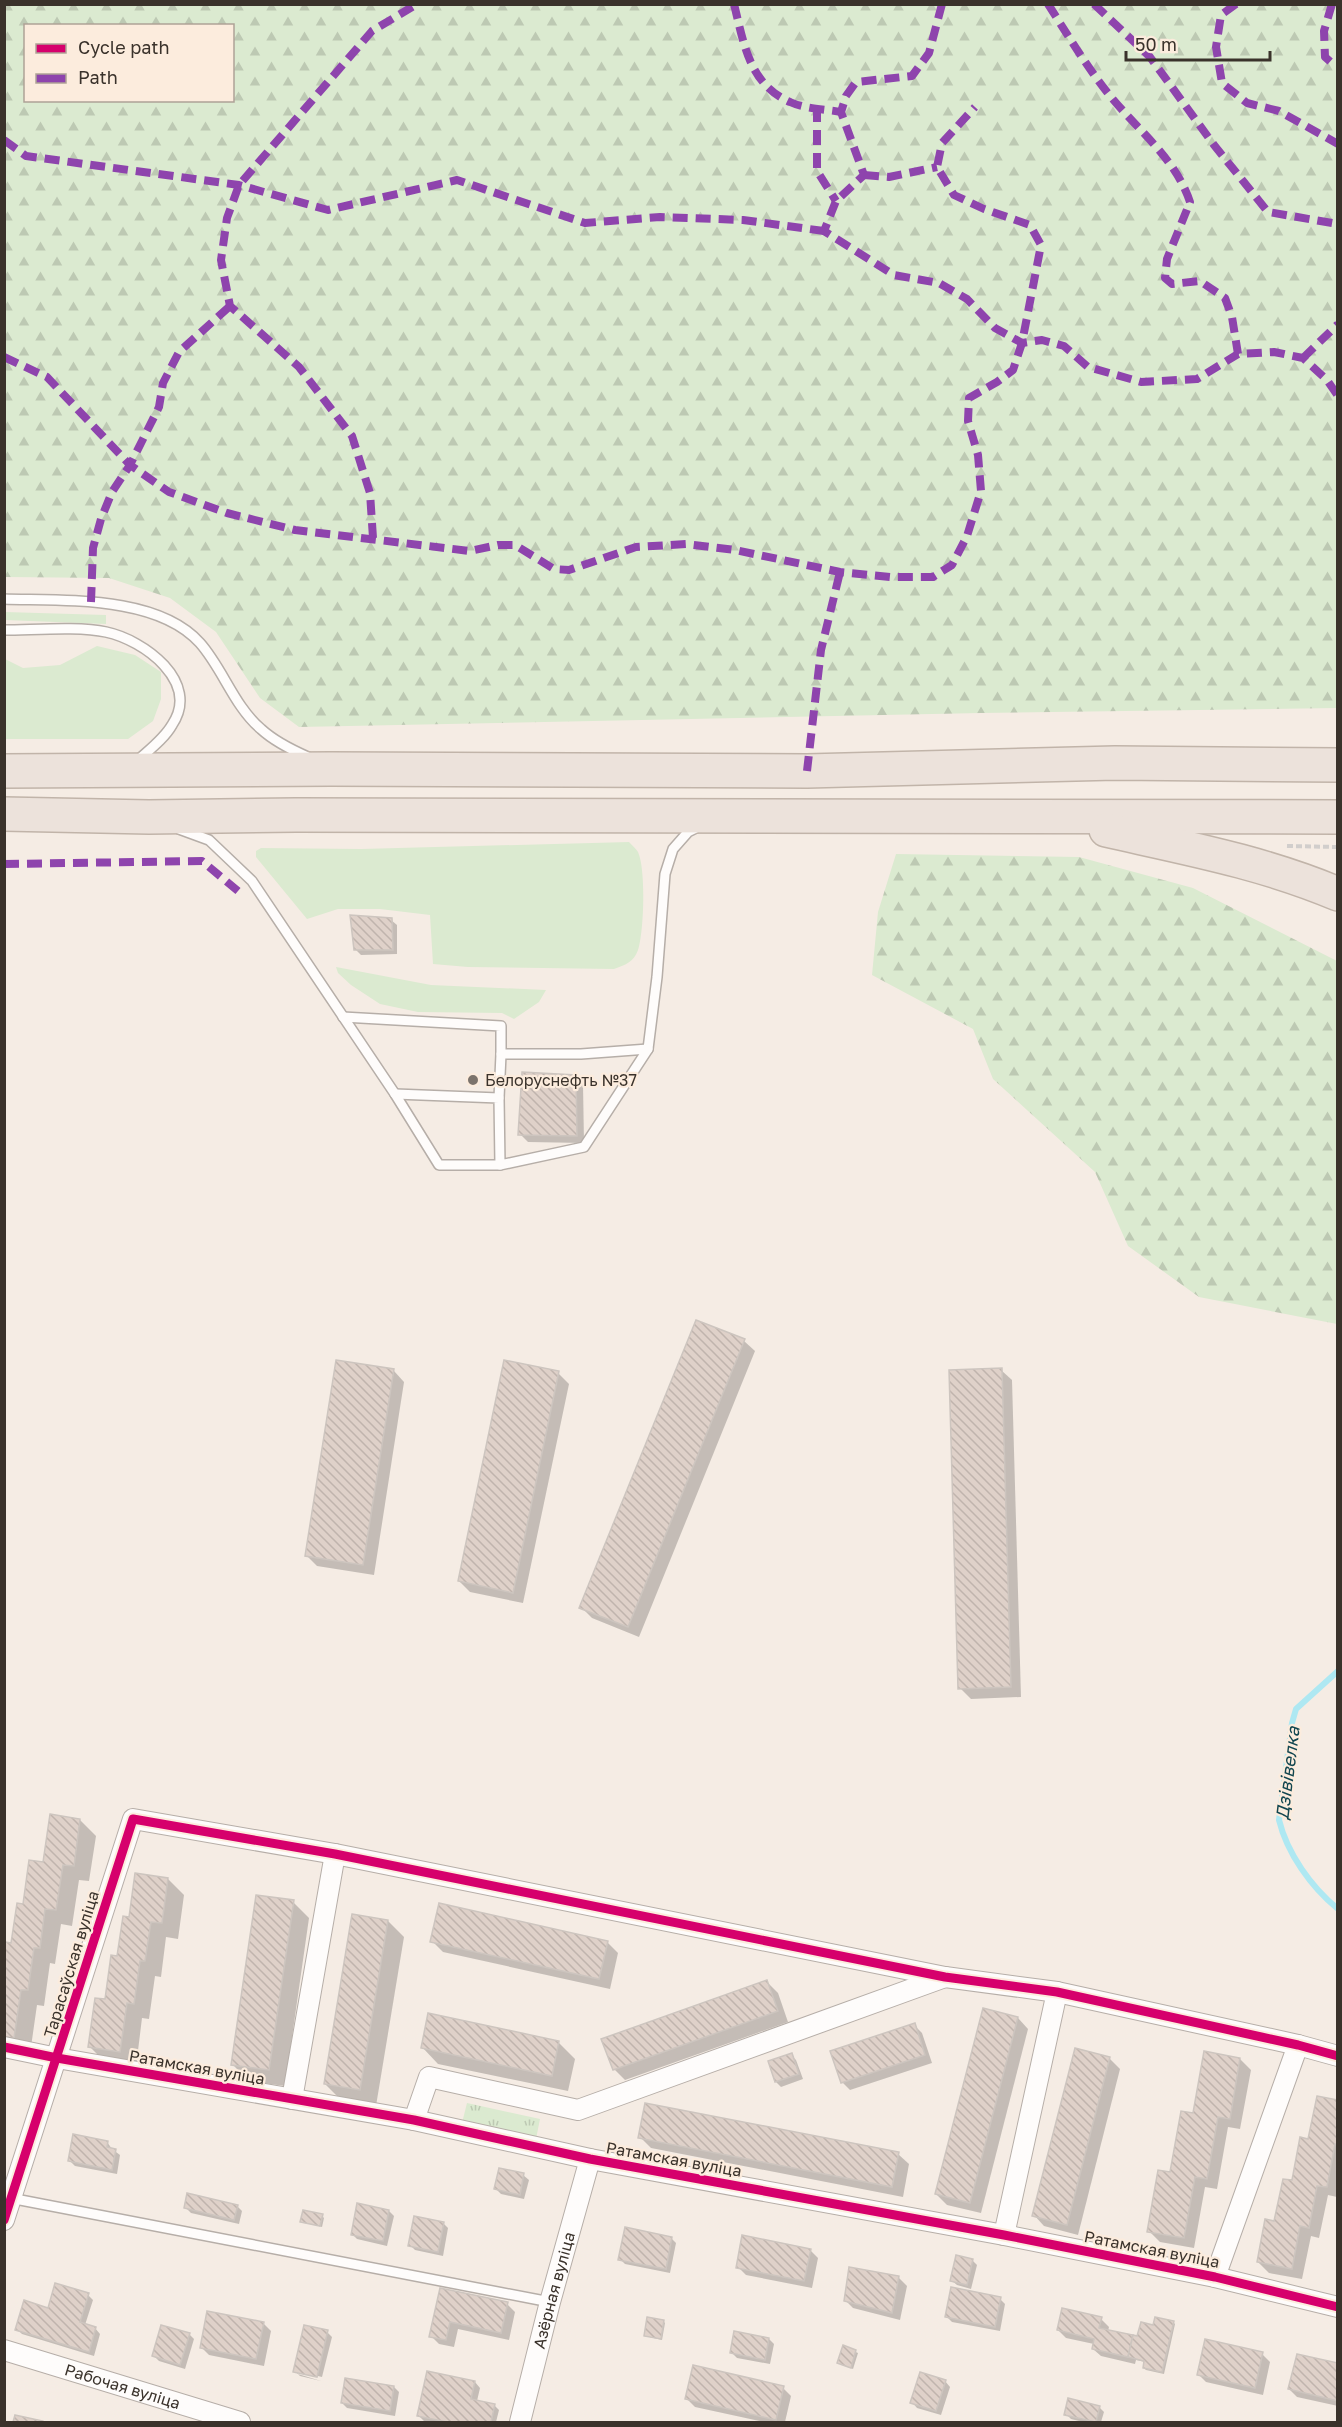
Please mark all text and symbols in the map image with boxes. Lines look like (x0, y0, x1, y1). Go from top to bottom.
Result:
legend (24, 24, 234, 102)
scale bar (1126, 24, 1270, 62)
text: 50 m (1135, 33, 1177, 55)
text: Cycle path (78, 36, 170, 58)
text: Path (78, 66, 118, 88)
place label: Белоруснефть №37 (485, 1070, 637, 1090)
marker: Белоруснефть №37 (466, 1073, 480, 1087)
water label: Дзівівелка (1270, 1724, 1304, 1822)
street label: Тарасаўская вуліца (39, 1888, 103, 2040)
street label: Ратамская вуліца (128, 2045, 266, 2089)
street label: Ратамская вуліца (605, 2137, 743, 2181)
street label: Ратамская вуліца (1083, 2226, 1221, 2272)
street label: Азёрная вуліца (529, 2230, 579, 2351)
street label: Рабочая вуліца (62, 2359, 183, 2413)

